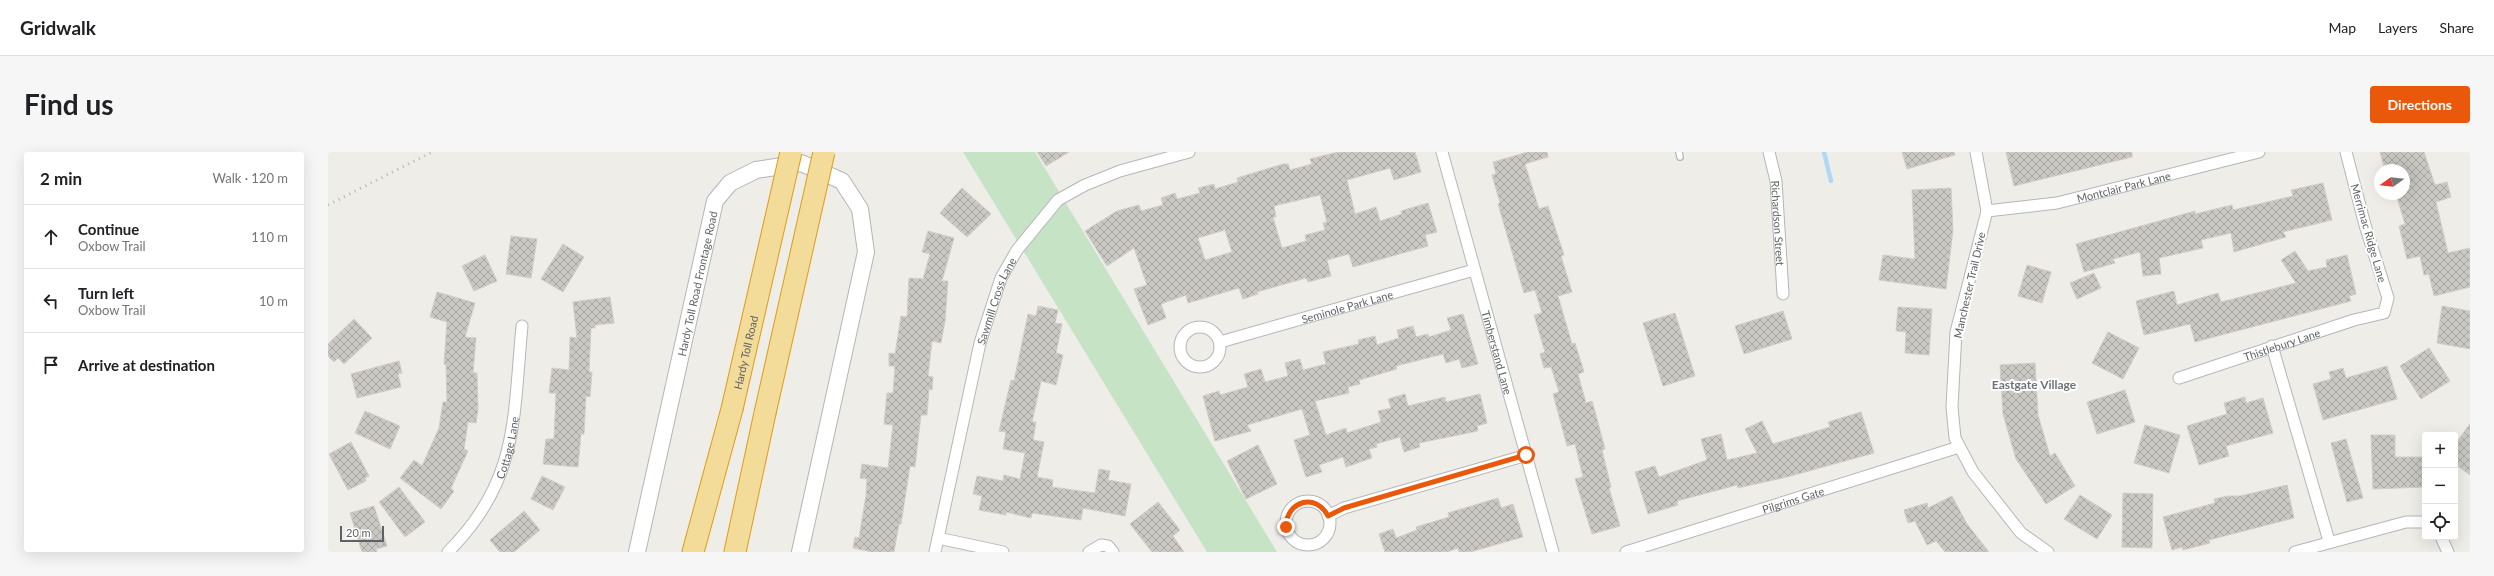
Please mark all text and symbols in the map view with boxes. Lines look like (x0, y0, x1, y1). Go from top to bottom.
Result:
text: Gridwalk (20, 16, 96, 39)
text: Map (2328, 19, 2356, 36)
text: Layers (2378, 19, 2418, 36)
text: Share (2440, 19, 2474, 36)
button: Directions (2370, 86, 2470, 123)
text: Find us (24, 87, 114, 121)
north arrow (2374, 164, 2410, 200)
text: 2 min (40, 168, 82, 189)
street label: Montclair Park Lane (2075, 168, 2172, 204)
text: Walk · 120 m (212, 170, 288, 186)
street label: Richardson Street (1769, 180, 1788, 266)
street label: Merrimac Ridge Lane (2349, 182, 2389, 284)
street label: Hardy Toll Road Frontage Road (674, 210, 719, 357)
text: Continue (78, 220, 139, 238)
icon: ahead (40, 226, 62, 248)
text: 110 m (251, 229, 288, 245)
street label: Manchester Trail Drive (1950, 230, 1988, 339)
text: Oxbow Trail (78, 238, 146, 254)
street label: Sawmill Cross Lane (973, 255, 1018, 346)
text: Turn left (78, 284, 134, 302)
street label: Seminole Park Lane (1300, 287, 1394, 325)
icon: left (40, 290, 62, 312)
text: 10 m (259, 293, 288, 309)
text: Oxbow Trail (78, 302, 146, 318)
street label: Timberstand Lane (1480, 309, 1516, 396)
street label: Hardy Toll Road (730, 314, 760, 391)
street label: Thistlebury Lane (2242, 325, 2322, 363)
icon: arrive (40, 354, 62, 376)
text: Arrive at destination (78, 356, 215, 374)
district label: Eastgate Village (1992, 377, 2077, 392)
street label: Cottage Lane (493, 415, 520, 480)
map controls (2422, 432, 2458, 540)
button: + (2422, 432, 2458, 468)
route start (1517, 446, 1535, 464)
button: − (2422, 468, 2458, 504)
street label: Pilgrims Gate (1760, 483, 1826, 515)
button: locate (2422, 504, 2458, 540)
route end (1277, 518, 1295, 536)
scale bar (340, 524, 384, 543)
text: 20 m (346, 526, 371, 539)

